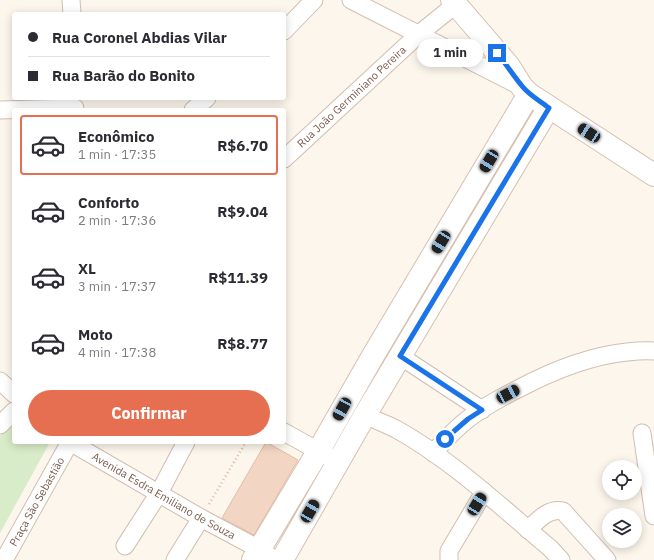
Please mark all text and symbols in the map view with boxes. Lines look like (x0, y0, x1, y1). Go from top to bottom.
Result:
text: Rua Coronel Abdias Vilar (52, 28, 227, 47)
callout: 1 min (417, 39, 483, 67)
street label: Rua João Germiniano Pereira (294, 43, 409, 150)
text: 1 min (433, 44, 467, 61)
route end (488, 44, 506, 62)
text: Rua Barão do Bonito (52, 66, 195, 85)
car (576, 121, 602, 145)
icon: car (30, 127, 66, 163)
text: Econômico (78, 127, 154, 146)
text: R$6.70 (217, 136, 268, 155)
text: 1 min · 17:35 (78, 146, 156, 163)
car (478, 148, 500, 174)
icon: car (30, 193, 66, 229)
text: Conforto (78, 193, 139, 212)
text: R$9.04 (217, 202, 268, 221)
text: 2 min · 17:36 (78, 212, 156, 229)
car (430, 229, 452, 255)
icon: car (30, 259, 66, 295)
text: XL (78, 259, 96, 278)
text: R$11.39 (208, 268, 268, 287)
text: 3 min · 17:37 (78, 278, 156, 295)
icon: car (30, 325, 66, 361)
text: Moto (78, 325, 113, 344)
text: R$8.77 (217, 334, 268, 353)
text: 4 min · 17:38 (78, 344, 156, 361)
car (495, 383, 521, 405)
button: Confirmar (28, 390, 270, 436)
car (331, 396, 353, 422)
route start (436, 430, 454, 448)
street label: Avenida Esdra Emiliano de Souza (89, 449, 238, 542)
street label: Praça São Sebastião (6, 454, 67, 549)
map controls (602, 460, 642, 548)
button: locate (602, 460, 642, 500)
car (466, 491, 488, 517)
car (299, 498, 321, 524)
button: layers (602, 508, 642, 548)

